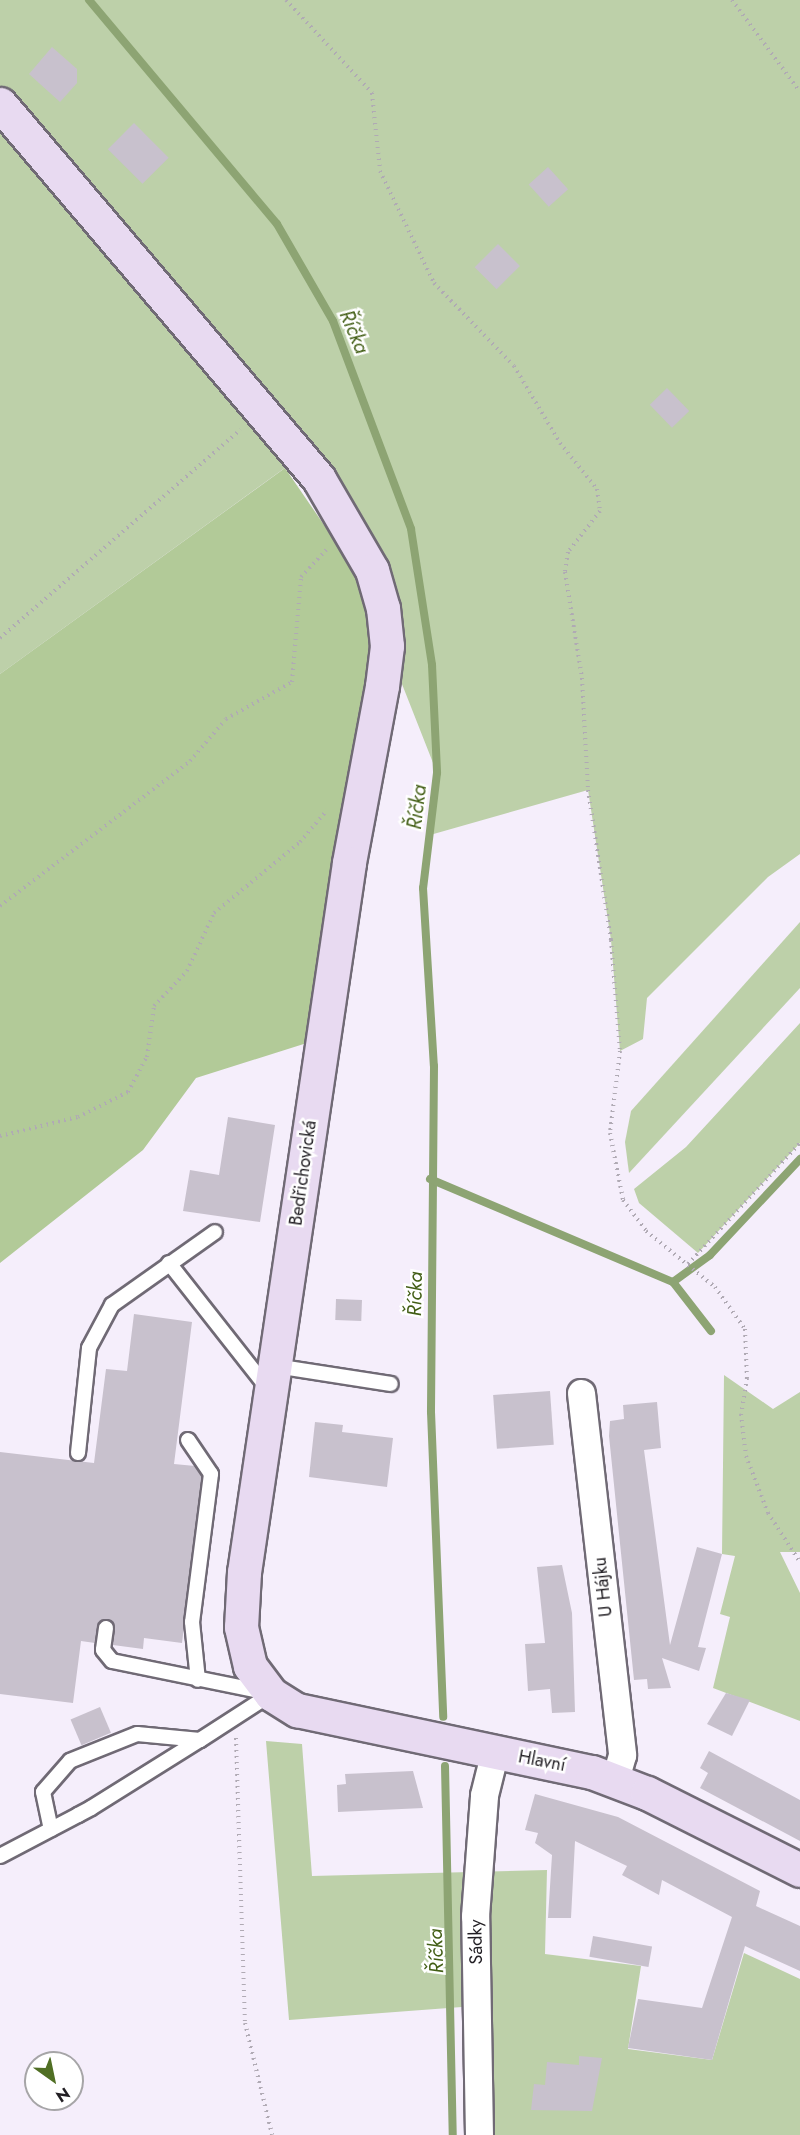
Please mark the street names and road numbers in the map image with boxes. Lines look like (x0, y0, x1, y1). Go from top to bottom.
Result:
street label: Bedřichovická (285, 1119, 321, 1227)
street label: U Hájku (589, 1556, 617, 1618)
street label: Hlavní (517, 1746, 567, 1776)
street label: Sádky (465, 1919, 487, 1965)

